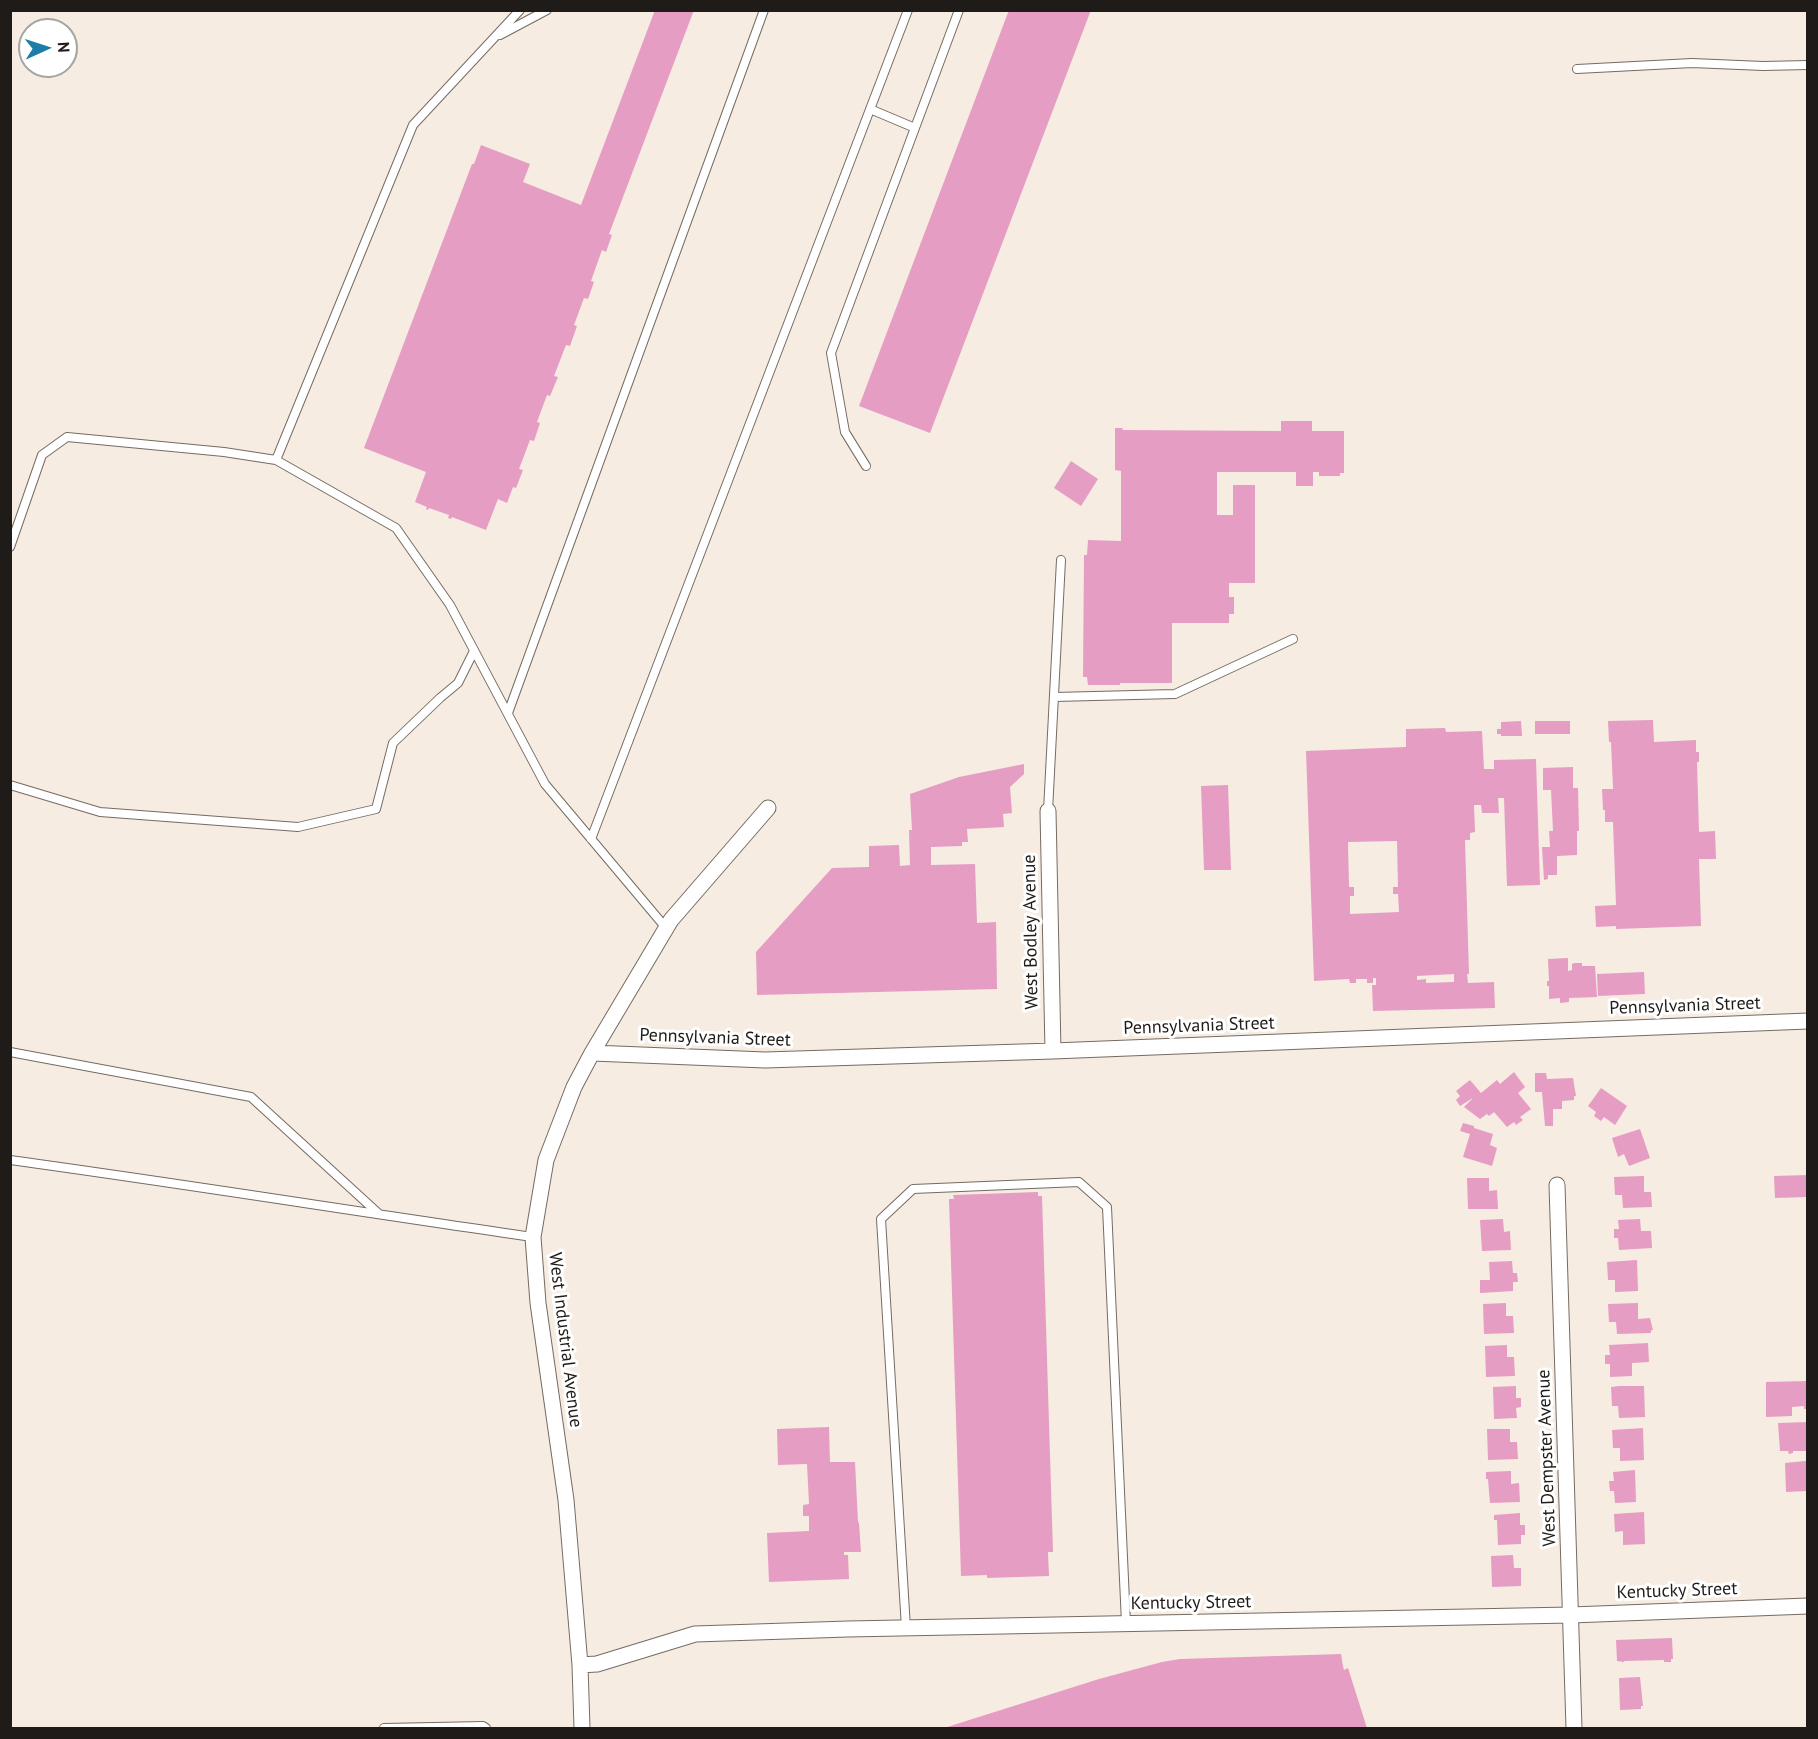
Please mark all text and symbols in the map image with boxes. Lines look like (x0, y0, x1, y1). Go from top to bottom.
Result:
north arrow (18, 18, 78, 78)
text: N (54, 41, 74, 53)
street label: West Bodley Avenue (1019, 854, 1043, 1010)
street label: Pennsylvania Street (1609, 993, 1761, 1019)
street label: Pennsylvania Street (1123, 1013, 1275, 1039)
street label: Pennsylvania Street (639, 1025, 791, 1051)
street label: West Industrial Avenue (544, 1251, 586, 1429)
street label: West Dempster Avenue (1533, 1369, 1561, 1547)
street label: Kentucky Street (1616, 1578, 1738, 1604)
street label: Kentucky Street (1130, 1591, 1252, 1615)

